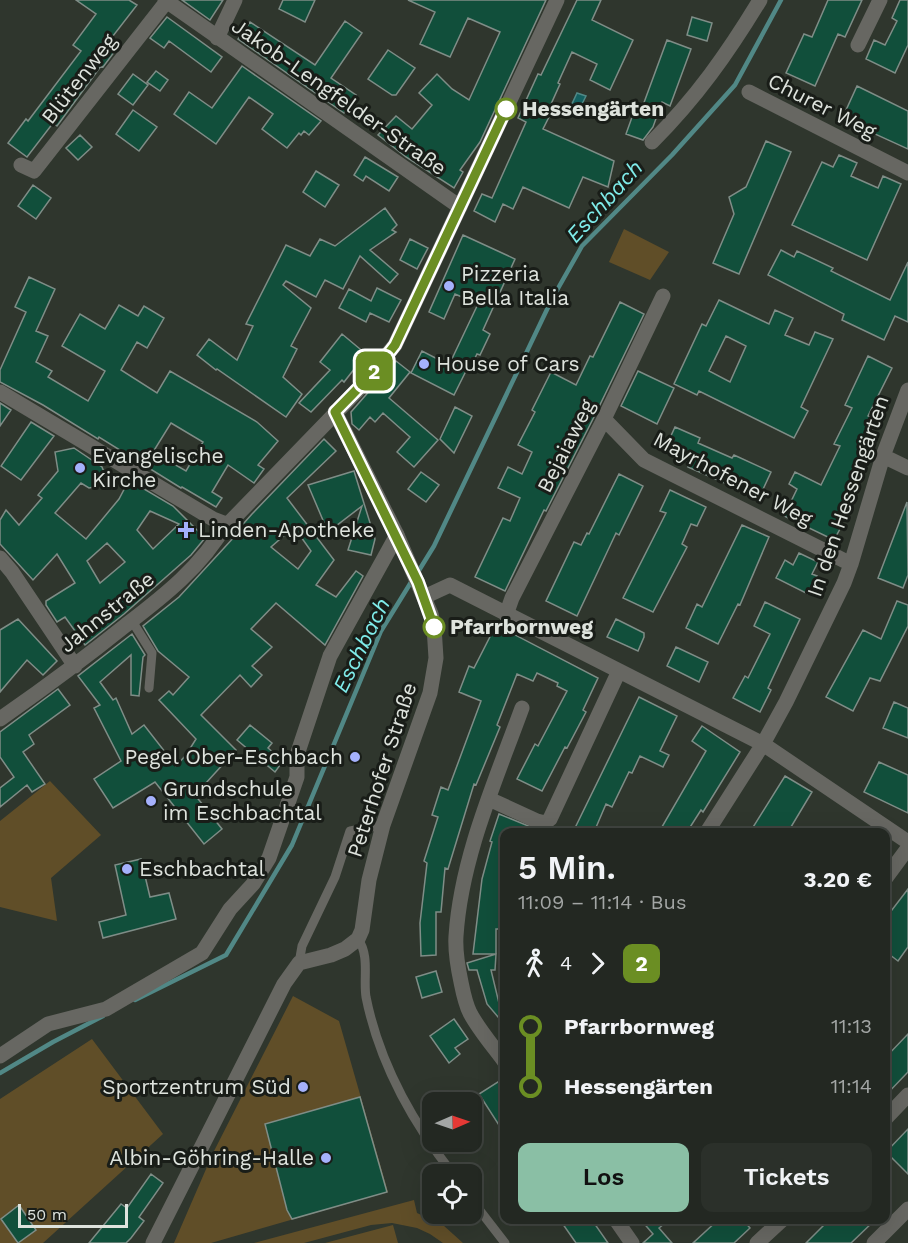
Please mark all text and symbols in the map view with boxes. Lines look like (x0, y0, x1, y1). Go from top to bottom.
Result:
street label: Jakob-Lengfelder-Straße (227, 13, 451, 180)
street label: Blütenweg (36, 28, 122, 129)
street label: Churer Weg (764, 68, 881, 144)
place label: Hessengärten (522, 96, 664, 121)
marker: Hessengärten (495, 98, 517, 120)
water label: Eschbach (561, 155, 648, 248)
place label: Pizzeria Bella Italia (461, 261, 569, 310)
marker: Pizzeria Bella Italia (442, 279, 456, 293)
place label: House of Cars (436, 351, 580, 376)
line badge: 2 (354, 352, 394, 391)
marker: House of Cars (417, 357, 431, 371)
text: 2 (368, 359, 380, 384)
street label: In den Hessengärten (801, 392, 894, 600)
street label: Bejaiaweg (531, 394, 600, 496)
street label: Mayrhofener Weg (649, 426, 818, 531)
place label: Evangelische Kirche (92, 443, 224, 492)
marker: Evangelische Kirche (73, 461, 87, 475)
place label: Linden-Apotheke (198, 517, 375, 542)
marker: Linden-Apotheke (179, 523, 193, 537)
street label: Jahnstraße (54, 566, 159, 657)
water label: Eschbach (328, 594, 395, 697)
place label: Pfarrbornweg (450, 614, 593, 639)
marker: Pfarrbornweg (423, 616, 445, 638)
street label: Peterhofer Straße (341, 679, 422, 860)
place label: Pegel Ober-Eschbach (124, 744, 343, 769)
marker: Pegel Ober-Eschbach (348, 750, 362, 764)
place label: Grundschule im Eschbachtal (163, 776, 322, 825)
marker: Grundschule im Eschbachtal (144, 794, 158, 808)
text: 5 Min. (518, 848, 616, 887)
place label: Eschbachtal (139, 856, 266, 881)
marker: Eschbachtal (120, 862, 134, 876)
text: 3.20 € (804, 867, 872, 892)
text: 11:09 – 11:14 · Bus (518, 890, 686, 914)
icon: walk (518, 947, 551, 980)
icon: forward (581, 947, 614, 980)
text: 4 (560, 951, 572, 975)
text: 2 (635, 951, 648, 976)
text: Pfarrbornweg (564, 1014, 714, 1039)
text: 11:13 (831, 1014, 872, 1038)
place label: Sportzentrum Süd (102, 1074, 291, 1099)
text: Hessengärten (564, 1074, 713, 1099)
text: 11:14 (830, 1074, 872, 1098)
marker: Sportzentrum Süd (296, 1080, 310, 1094)
north arrow (422, 1092, 482, 1152)
map controls (422, 1092, 482, 1224)
button: Los (518, 1143, 689, 1212)
button: Tickets (701, 1143, 872, 1212)
place label: Albin-Göhring-Halle (109, 1145, 314, 1170)
marker: Albin-Göhring-Halle (319, 1151, 333, 1165)
button: locate (422, 1164, 482, 1224)
scale bar (18, 1201, 128, 1228)
text: 50 m (27, 1205, 67, 1224)

